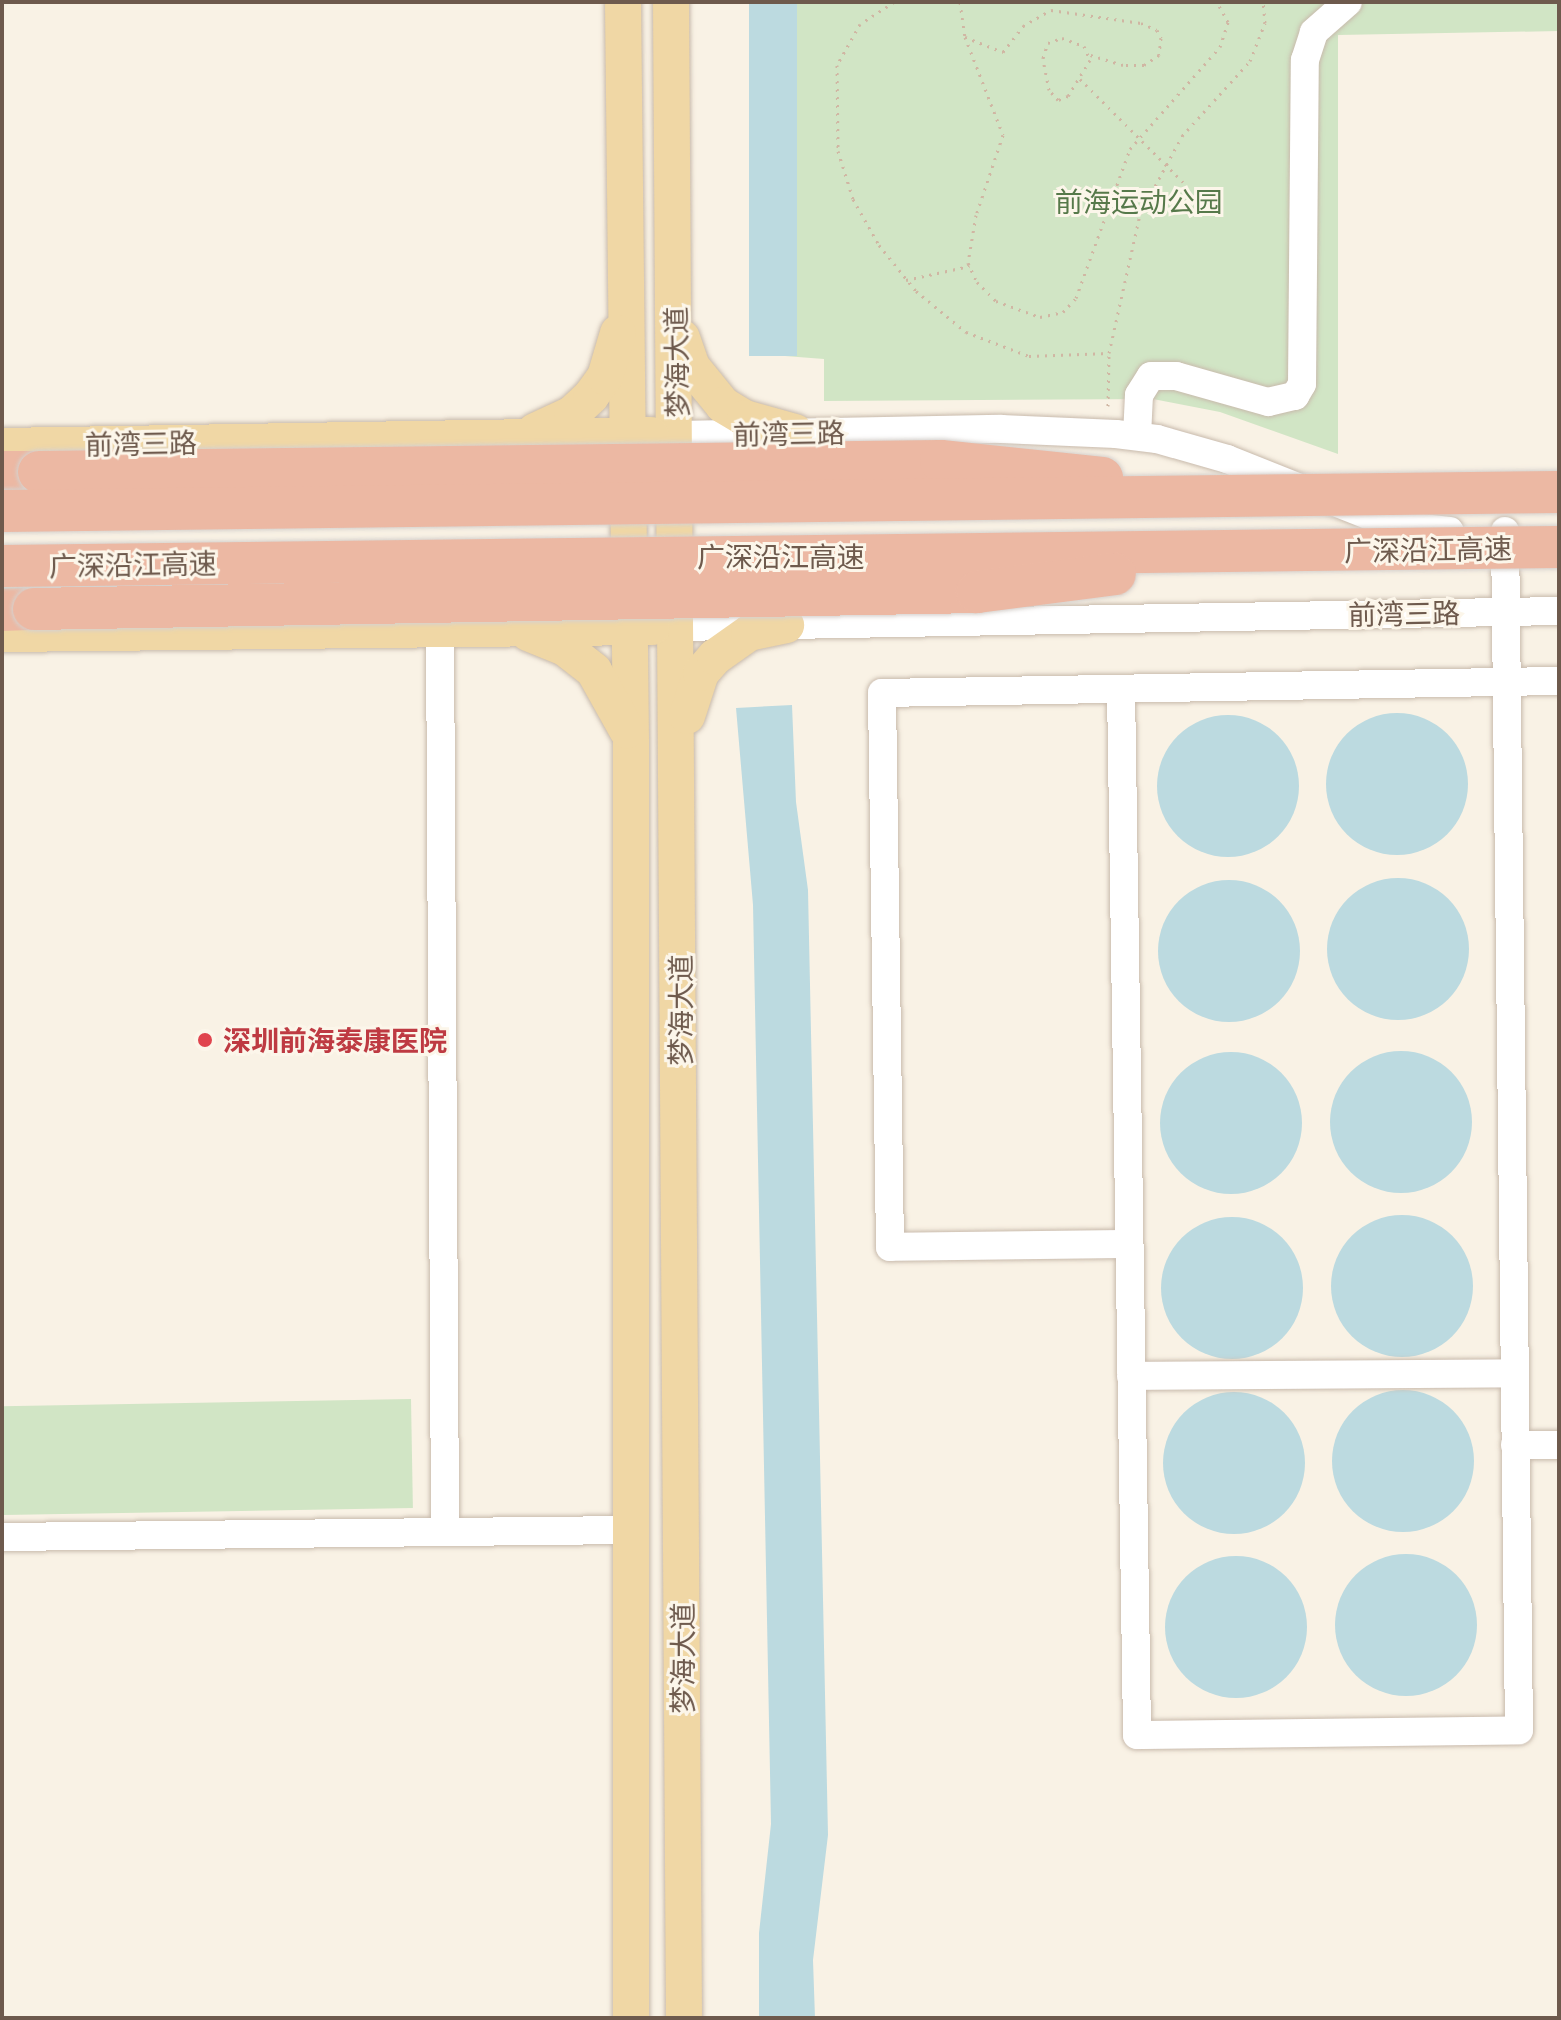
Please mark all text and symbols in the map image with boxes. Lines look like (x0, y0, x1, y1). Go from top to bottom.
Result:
park label: 前海运动公园 (1055, 184, 1223, 218)
street label: 梦海大道 (658, 306, 694, 418)
street label: 前湾三路 (733, 415, 845, 451)
street label: 前湾三路 (85, 425, 197, 461)
street label: 广深沿江高速 (1344, 531, 1512, 567)
street label: 广深沿江高速 (697, 539, 865, 573)
street label: 广深沿江高速 (49, 546, 217, 582)
street label: 前湾三路 (1348, 595, 1460, 631)
street label: 梦海大道 (663, 954, 697, 1066)
place label: 深圳前海泰康医院 (223, 1023, 447, 1057)
marker: 深圳前海泰康医院 (194, 1029, 216, 1051)
street label: 梦海大道 (665, 1602, 699, 1714)

